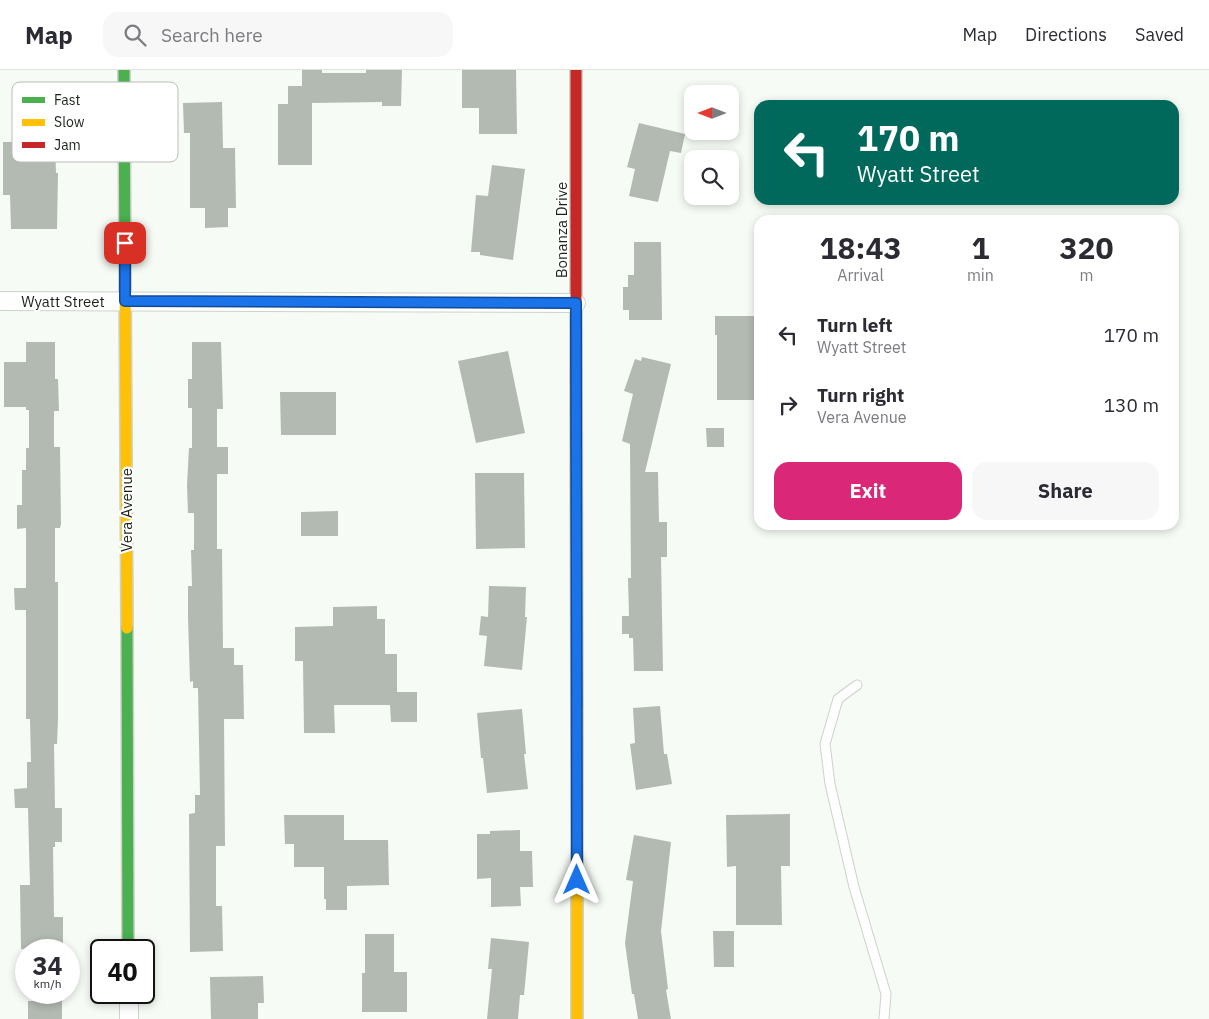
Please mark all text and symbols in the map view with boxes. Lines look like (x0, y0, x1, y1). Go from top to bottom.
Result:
search box (103, 12, 453, 57)
text: Map (25, 19, 73, 51)
icon: search (121, 21, 149, 49)
text: Search here (161, 23, 263, 47)
text: Map (962, 23, 997, 46)
text: Directions (1025, 23, 1107, 46)
text: Saved (1135, 23, 1184, 46)
legend (12, 82, 178, 162)
north arrow (684, 85, 739, 140)
map controls (684, 85, 739, 205)
text: Fast (54, 91, 80, 109)
text: Slow (54, 113, 85, 131)
text: 170 m (857, 115, 960, 161)
icon: left (774, 120, 839, 185)
text: Jam (54, 136, 81, 154)
button: search (684, 150, 739, 205)
text: Wyatt Street (857, 159, 980, 188)
street label: Bonanza Drive (552, 182, 571, 278)
pin (104, 222, 146, 264)
text: 18:43 (820, 228, 901, 267)
text: 1 (971, 228, 989, 267)
text: 320 (1059, 228, 1113, 267)
icon: arrive (111, 229, 139, 257)
text: Arrival (837, 265, 884, 285)
text: min (967, 265, 994, 285)
text: m (1079, 265, 1093, 285)
street label: Wyatt Street (21, 292, 105, 311)
text: Turn left (817, 313, 893, 337)
icon: left (774, 321, 802, 349)
text: 170 m (1104, 323, 1159, 347)
text: Wyatt Street (817, 337, 906, 357)
text: Turn right (817, 383, 904, 407)
icon: right (774, 391, 802, 419)
text: 130 m (1104, 393, 1159, 417)
text: Vera Avenue (817, 407, 907, 427)
button: Exit (774, 462, 962, 520)
button: Share (972, 462, 1159, 520)
street label: Vera Avenue (117, 468, 136, 552)
position arrow (550, 853, 602, 905)
speed limit sign: 40 (90, 939, 155, 1004)
text: 34 (32, 949, 63, 982)
text: km/h (33, 976, 62, 991)

